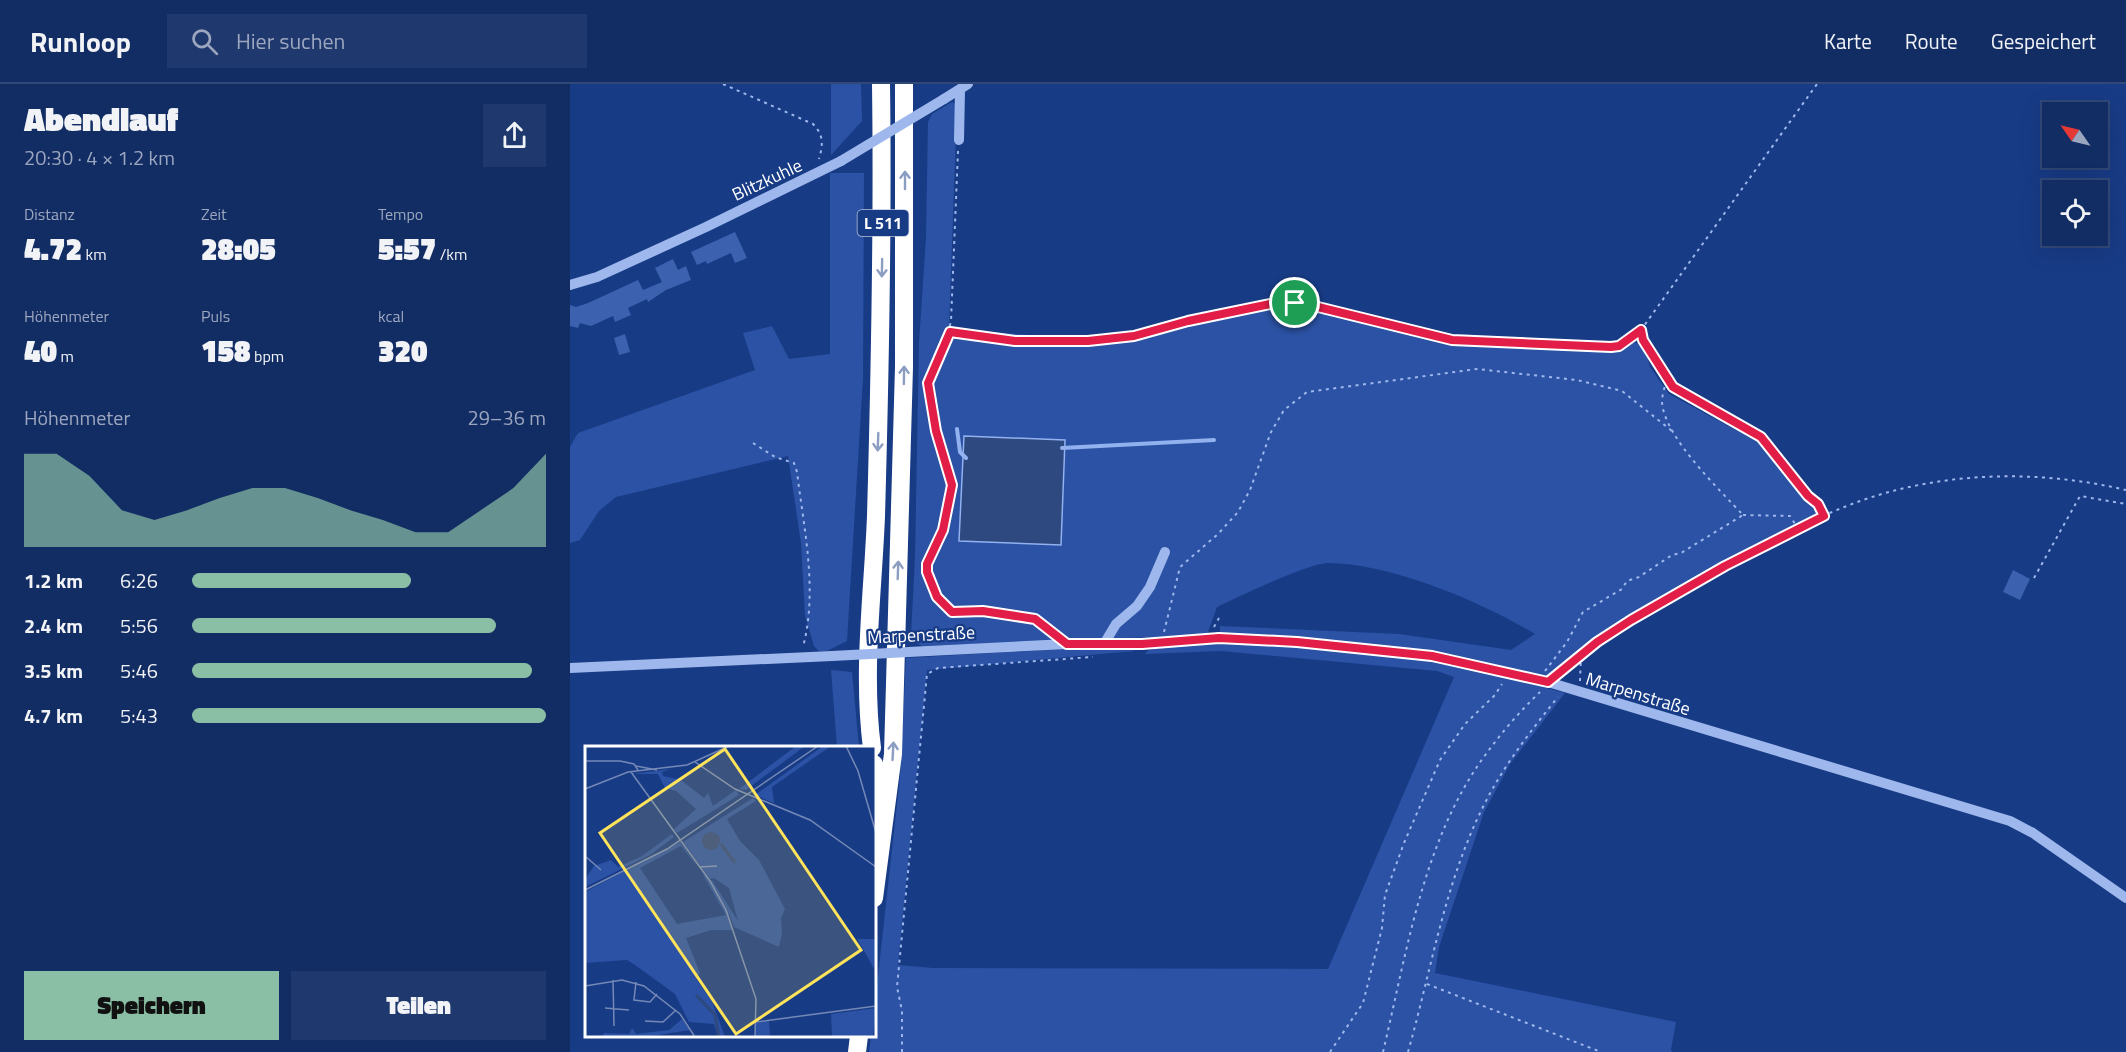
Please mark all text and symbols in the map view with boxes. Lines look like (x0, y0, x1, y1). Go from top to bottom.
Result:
search box (167, 14, 587, 68)
text: Runloop (30, 20, 131, 63)
text: Hier suchen (236, 24, 345, 58)
icon: search (188, 25, 221, 58)
text: Karte (1824, 25, 1872, 57)
text: Route (1905, 25, 1958, 57)
text: Gespeichert (1991, 25, 2096, 57)
text: Abendlauf (24, 94, 178, 144)
north arrow (2042, 102, 2108, 168)
map controls (2042, 102, 2108, 246)
button: share (483, 104, 546, 167)
text: 20:30 · 4 × 1.2 km (24, 142, 175, 173)
street label: Blitzkuhle (727, 152, 806, 208)
one-way arrow (899, 170, 911, 190)
button: locate (2042, 180, 2108, 246)
text: Distanz (24, 202, 75, 226)
text: Zeit (201, 202, 227, 226)
text: Tempo (378, 202, 423, 226)
road number: L 511 (858, 210, 908, 236)
text: 4.72 (24, 226, 82, 272)
text: 28:05 (201, 226, 276, 272)
text: 5:57 (378, 226, 436, 272)
text: km (82, 242, 107, 266)
text: /km (436, 242, 467, 266)
one-way arrow (877, 258, 888, 278)
pin (1269, 277, 1320, 328)
icon: arrive (1278, 286, 1311, 319)
text: Höhenmeter (24, 304, 109, 328)
text: Puls (201, 304, 230, 328)
text: kcal (378, 304, 404, 328)
text: 40 (24, 328, 57, 374)
text: 158 (201, 328, 251, 374)
text: 320 (378, 328, 428, 374)
text: m (57, 344, 74, 368)
text: bpm (251, 344, 284, 368)
one-way arrow (898, 365, 909, 385)
text: Höhenmeter (24, 402, 130, 433)
text: 29–36 m (467, 402, 546, 433)
one-way arrow (872, 432, 884, 452)
one-way arrow (892, 560, 903, 580)
text: 1.2 km (24, 565, 83, 596)
text: 6:26 (120, 565, 158, 596)
text: 2.4 km (24, 610, 83, 641)
text: 5:56 (120, 610, 158, 641)
street label: Marpenstraße (866, 618, 976, 651)
text: 3.5 km (24, 655, 83, 686)
text: 5:46 (120, 655, 158, 686)
street label: Marpenstraße (1583, 665, 1694, 722)
text: 4.7 km (24, 700, 83, 731)
text: 5:43 (120, 700, 158, 731)
one-way arrow (887, 741, 898, 761)
inset map (585, 746, 876, 1037)
button: Speichern (24, 971, 279, 1040)
button: Teilen (291, 971, 546, 1040)

